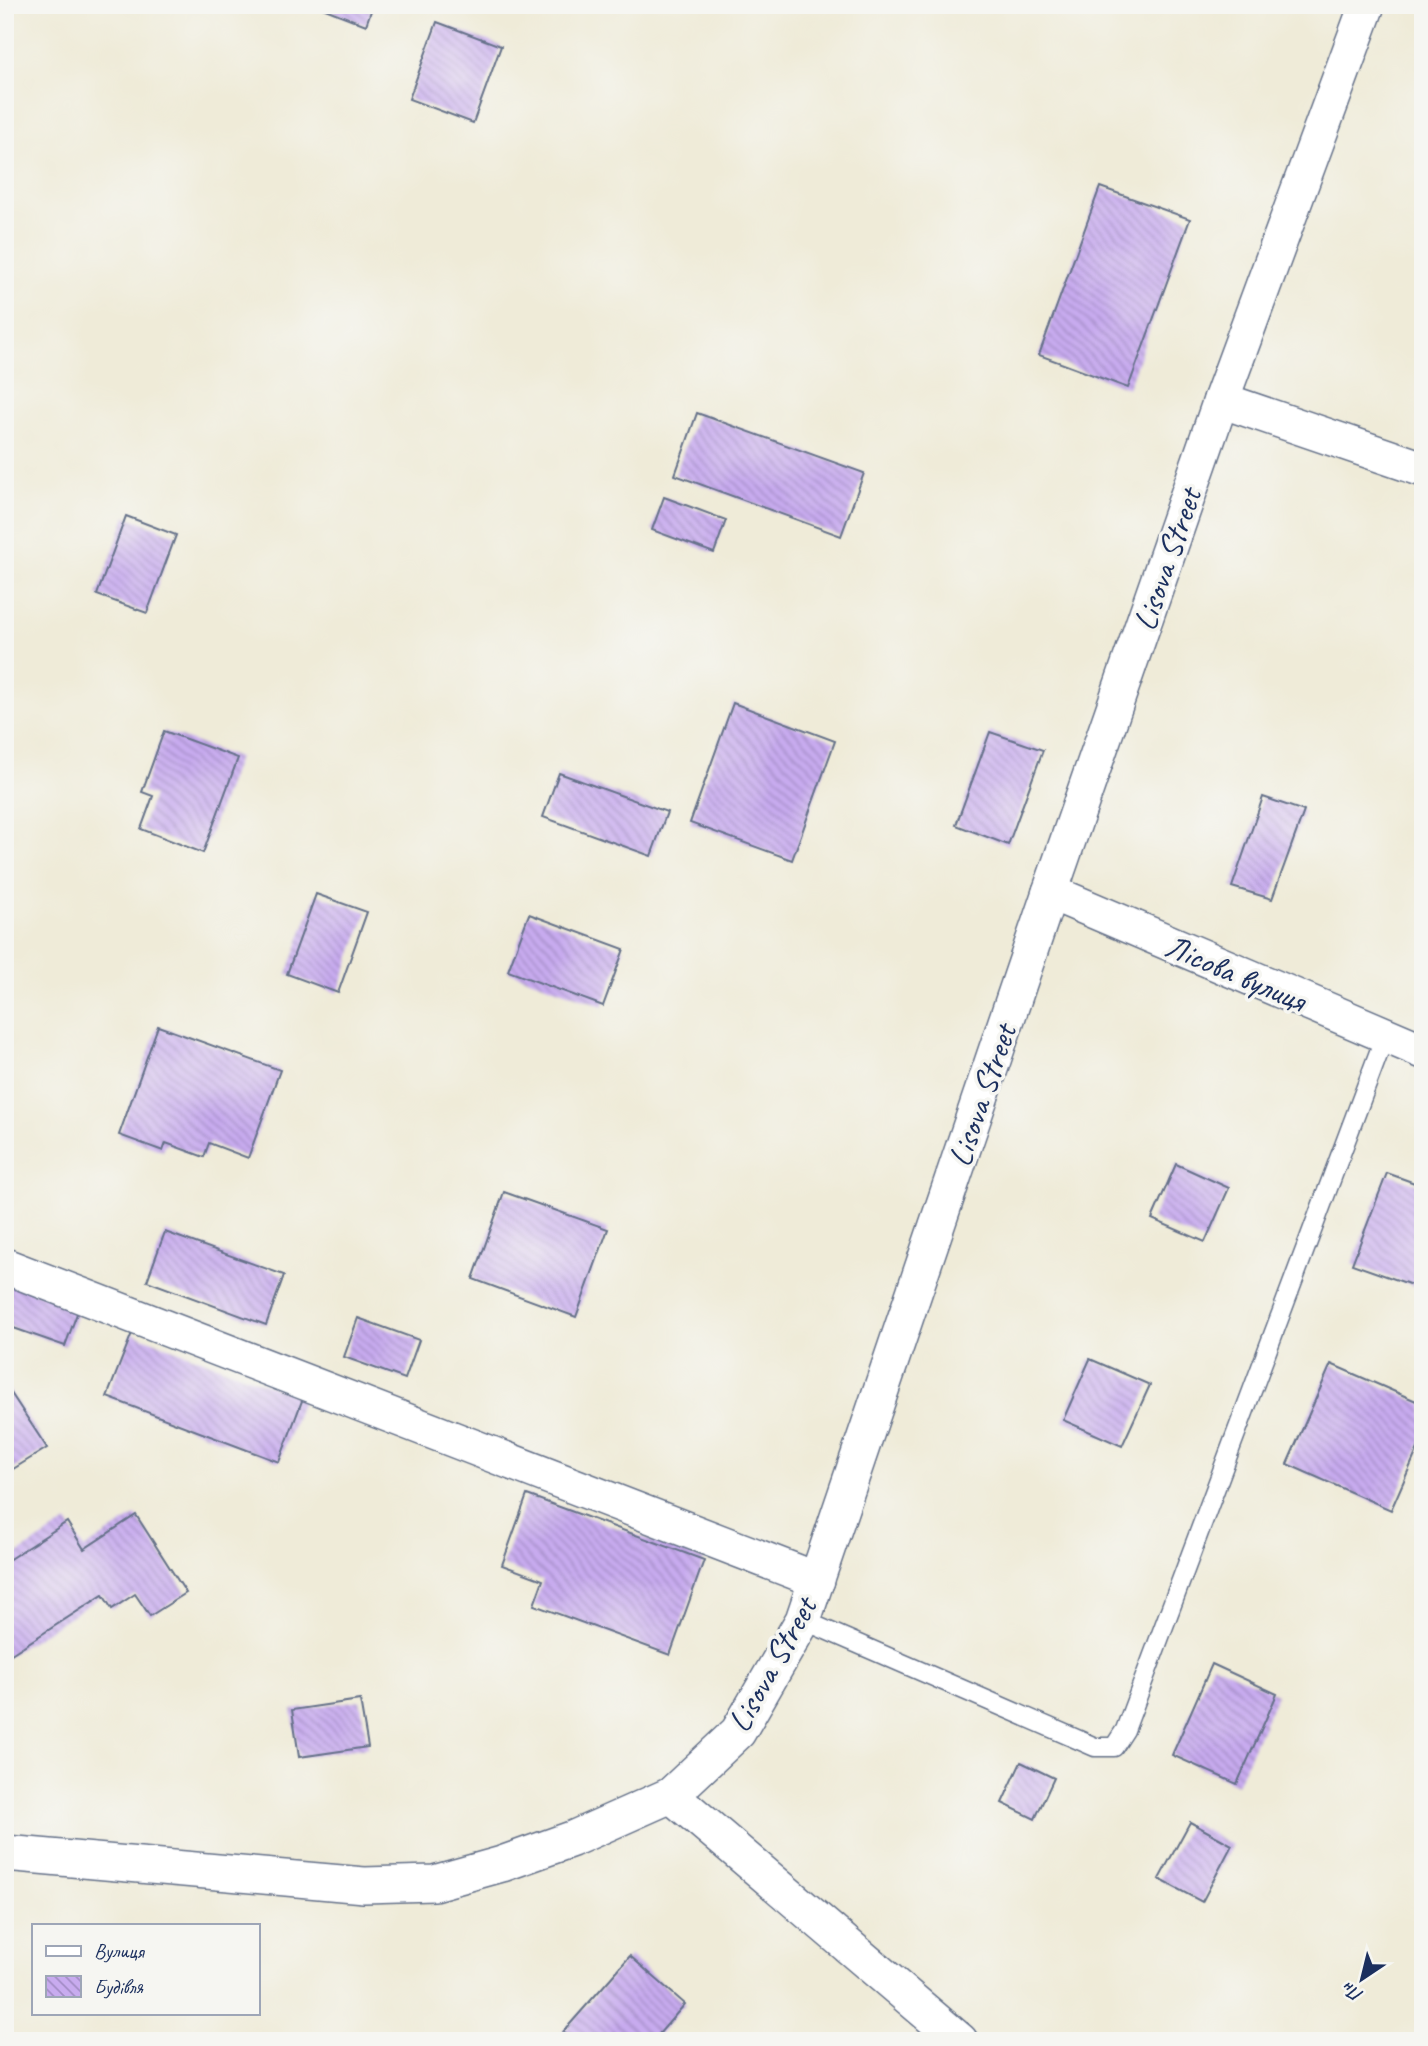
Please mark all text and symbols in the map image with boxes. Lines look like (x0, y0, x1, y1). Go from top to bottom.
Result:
street label: Lisova Street (1123, 480, 1212, 636)
street label: Лісова вулиця (1159, 925, 1315, 1022)
street label: Lisova Street (938, 1016, 1027, 1172)
street label: Lisova Street (718, 1587, 827, 1739)
legend (32, 1924, 259, 2014)
text: Вулиця (94, 1938, 145, 1964)
north arrow (1326, 1944, 1396, 2014)
text: Будівля (94, 1974, 144, 2000)
text: Пн (1336, 1976, 1368, 2008)

